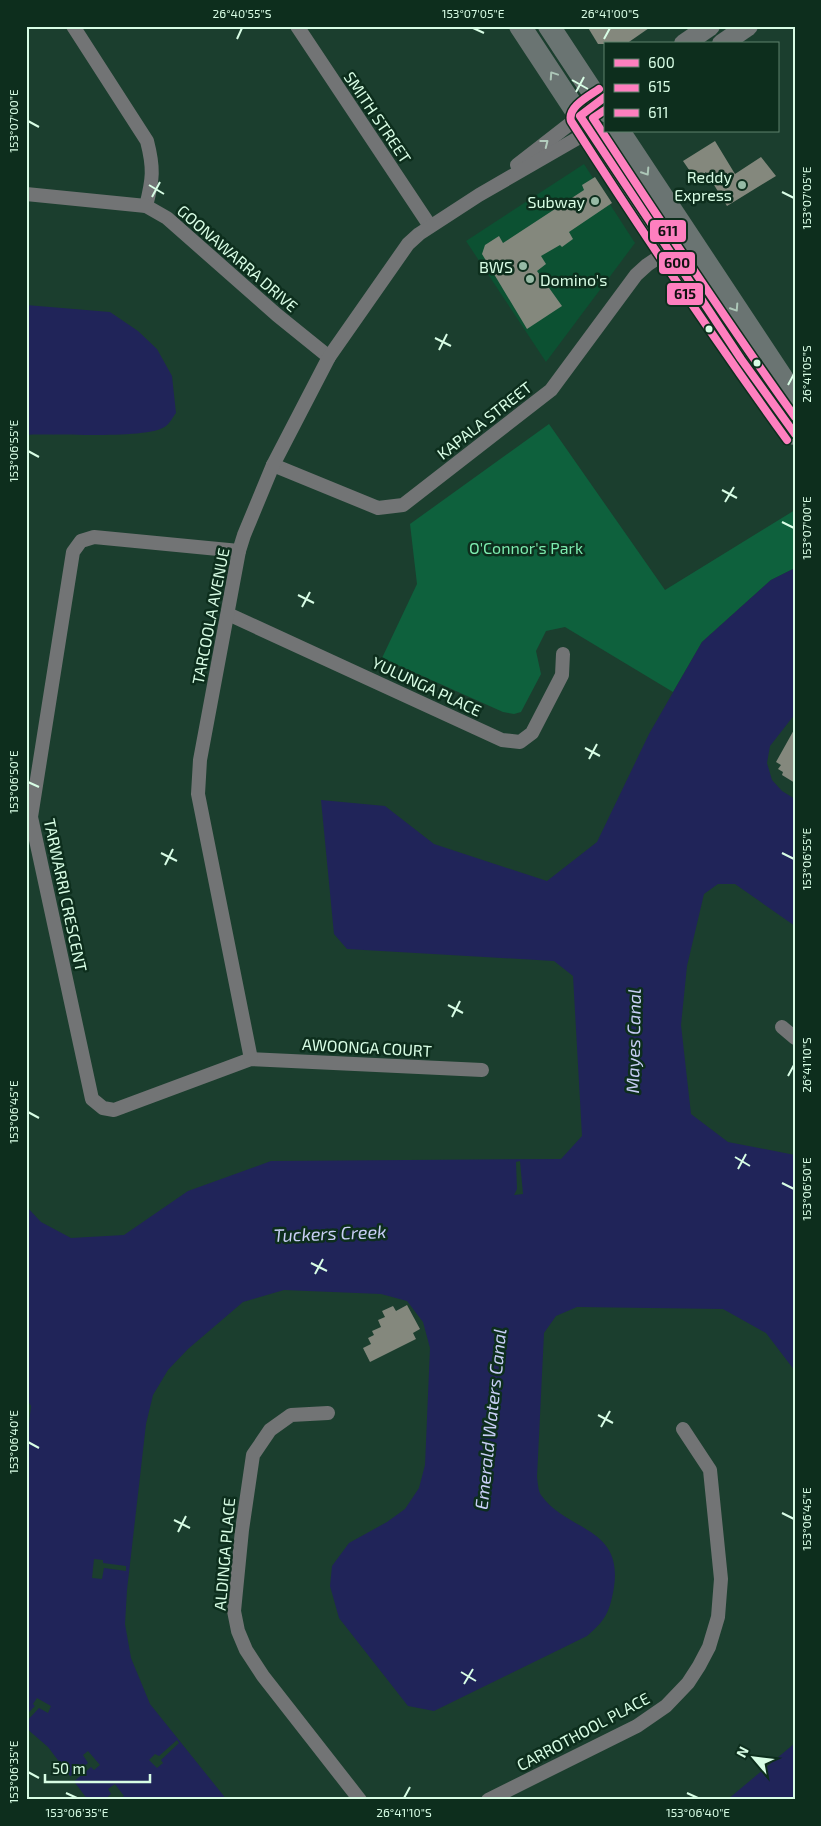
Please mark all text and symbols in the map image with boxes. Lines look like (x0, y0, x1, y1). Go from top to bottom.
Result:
text: 26°40'55"S (213, 6, 272, 20)
text: 153°07'05"E (442, 6, 505, 20)
text: 26°41'00"S (581, 6, 639, 20)
legend (604, 42, 778, 132)
text: 600 (648, 53, 675, 71)
street label: SMITH STREET (340, 68, 416, 166)
one-way arrow (550, 71, 559, 81)
text: 615 (648, 77, 671, 95)
text: 153°07'00"E (6, 89, 20, 153)
text: 611 (648, 103, 669, 121)
one-way arrow (539, 141, 548, 149)
one-way arrow (640, 166, 650, 175)
text: 153°07'05"E (799, 166, 813, 229)
place label: Reddy Express (674, 167, 733, 204)
marker: Reddy Express (736, 179, 748, 191)
place label: Subway (527, 192, 586, 211)
marker: Subway (589, 195, 601, 207)
street label: GOONAWARRA DRIVE (174, 201, 302, 316)
line badge: 611 (649, 219, 687, 243)
text: 611 (658, 222, 678, 239)
line badge: 600 (658, 251, 696, 275)
text: 600 (664, 254, 690, 271)
place label: BWS (479, 257, 513, 276)
marker: BWS (517, 260, 529, 272)
place label: Domino's (540, 270, 607, 289)
marker: Domino's (524, 273, 536, 285)
line badge: 615 (666, 282, 704, 306)
text: 615 (674, 285, 696, 302)
one-way arrow (729, 302, 738, 312)
unlabelled marker (704, 324, 714, 334)
text: 26°41'05"S (799, 345, 813, 403)
unlabelled marker (752, 358, 762, 368)
street label: KAPALA STREET (433, 377, 535, 463)
text: 153°06'55"E (6, 419, 20, 482)
text: 153°07'00"E (799, 496, 813, 560)
park label: O'Connor's Park (469, 538, 583, 557)
street label: TARCOOLA AVENUE (187, 546, 233, 686)
street label: YULUNGA PLACE (369, 652, 485, 720)
text: 153°06'50"E (6, 750, 20, 814)
street label: TARWARRI CRESCENT (40, 817, 92, 973)
text: 153°06'55"E (799, 827, 813, 890)
water label: Mayes Canal (621, 988, 645, 1094)
street label: AWOONGA COURT (302, 1034, 432, 1060)
text: 26°41'10"S (799, 1037, 813, 1093)
text: 153°06'45"E (6, 1080, 20, 1144)
text: 153°06'50"E (799, 1157, 813, 1221)
water label: Tuckers Creek (273, 1220, 387, 1246)
water label: Emerald Waters Canal (470, 1327, 510, 1511)
text: 153°06'40"E (6, 1410, 20, 1474)
text: 153°06'45"E (799, 1487, 813, 1551)
street label: ALDINGA PLACE (210, 1497, 238, 1611)
street label: CARROTHOOL PLACE (513, 1688, 653, 1774)
north arrow (728, 1734, 778, 1784)
text: 153°06'35"E (6, 1740, 20, 1803)
text: N (732, 1743, 752, 1760)
scale bar (45, 1751, 150, 1783)
text: 50 m (52, 1759, 86, 1777)
text: 153°06'35"E (46, 1805, 109, 1819)
text: 26°41'10"S (376, 1805, 432, 1819)
text: 153°06'40"E (666, 1805, 730, 1819)

